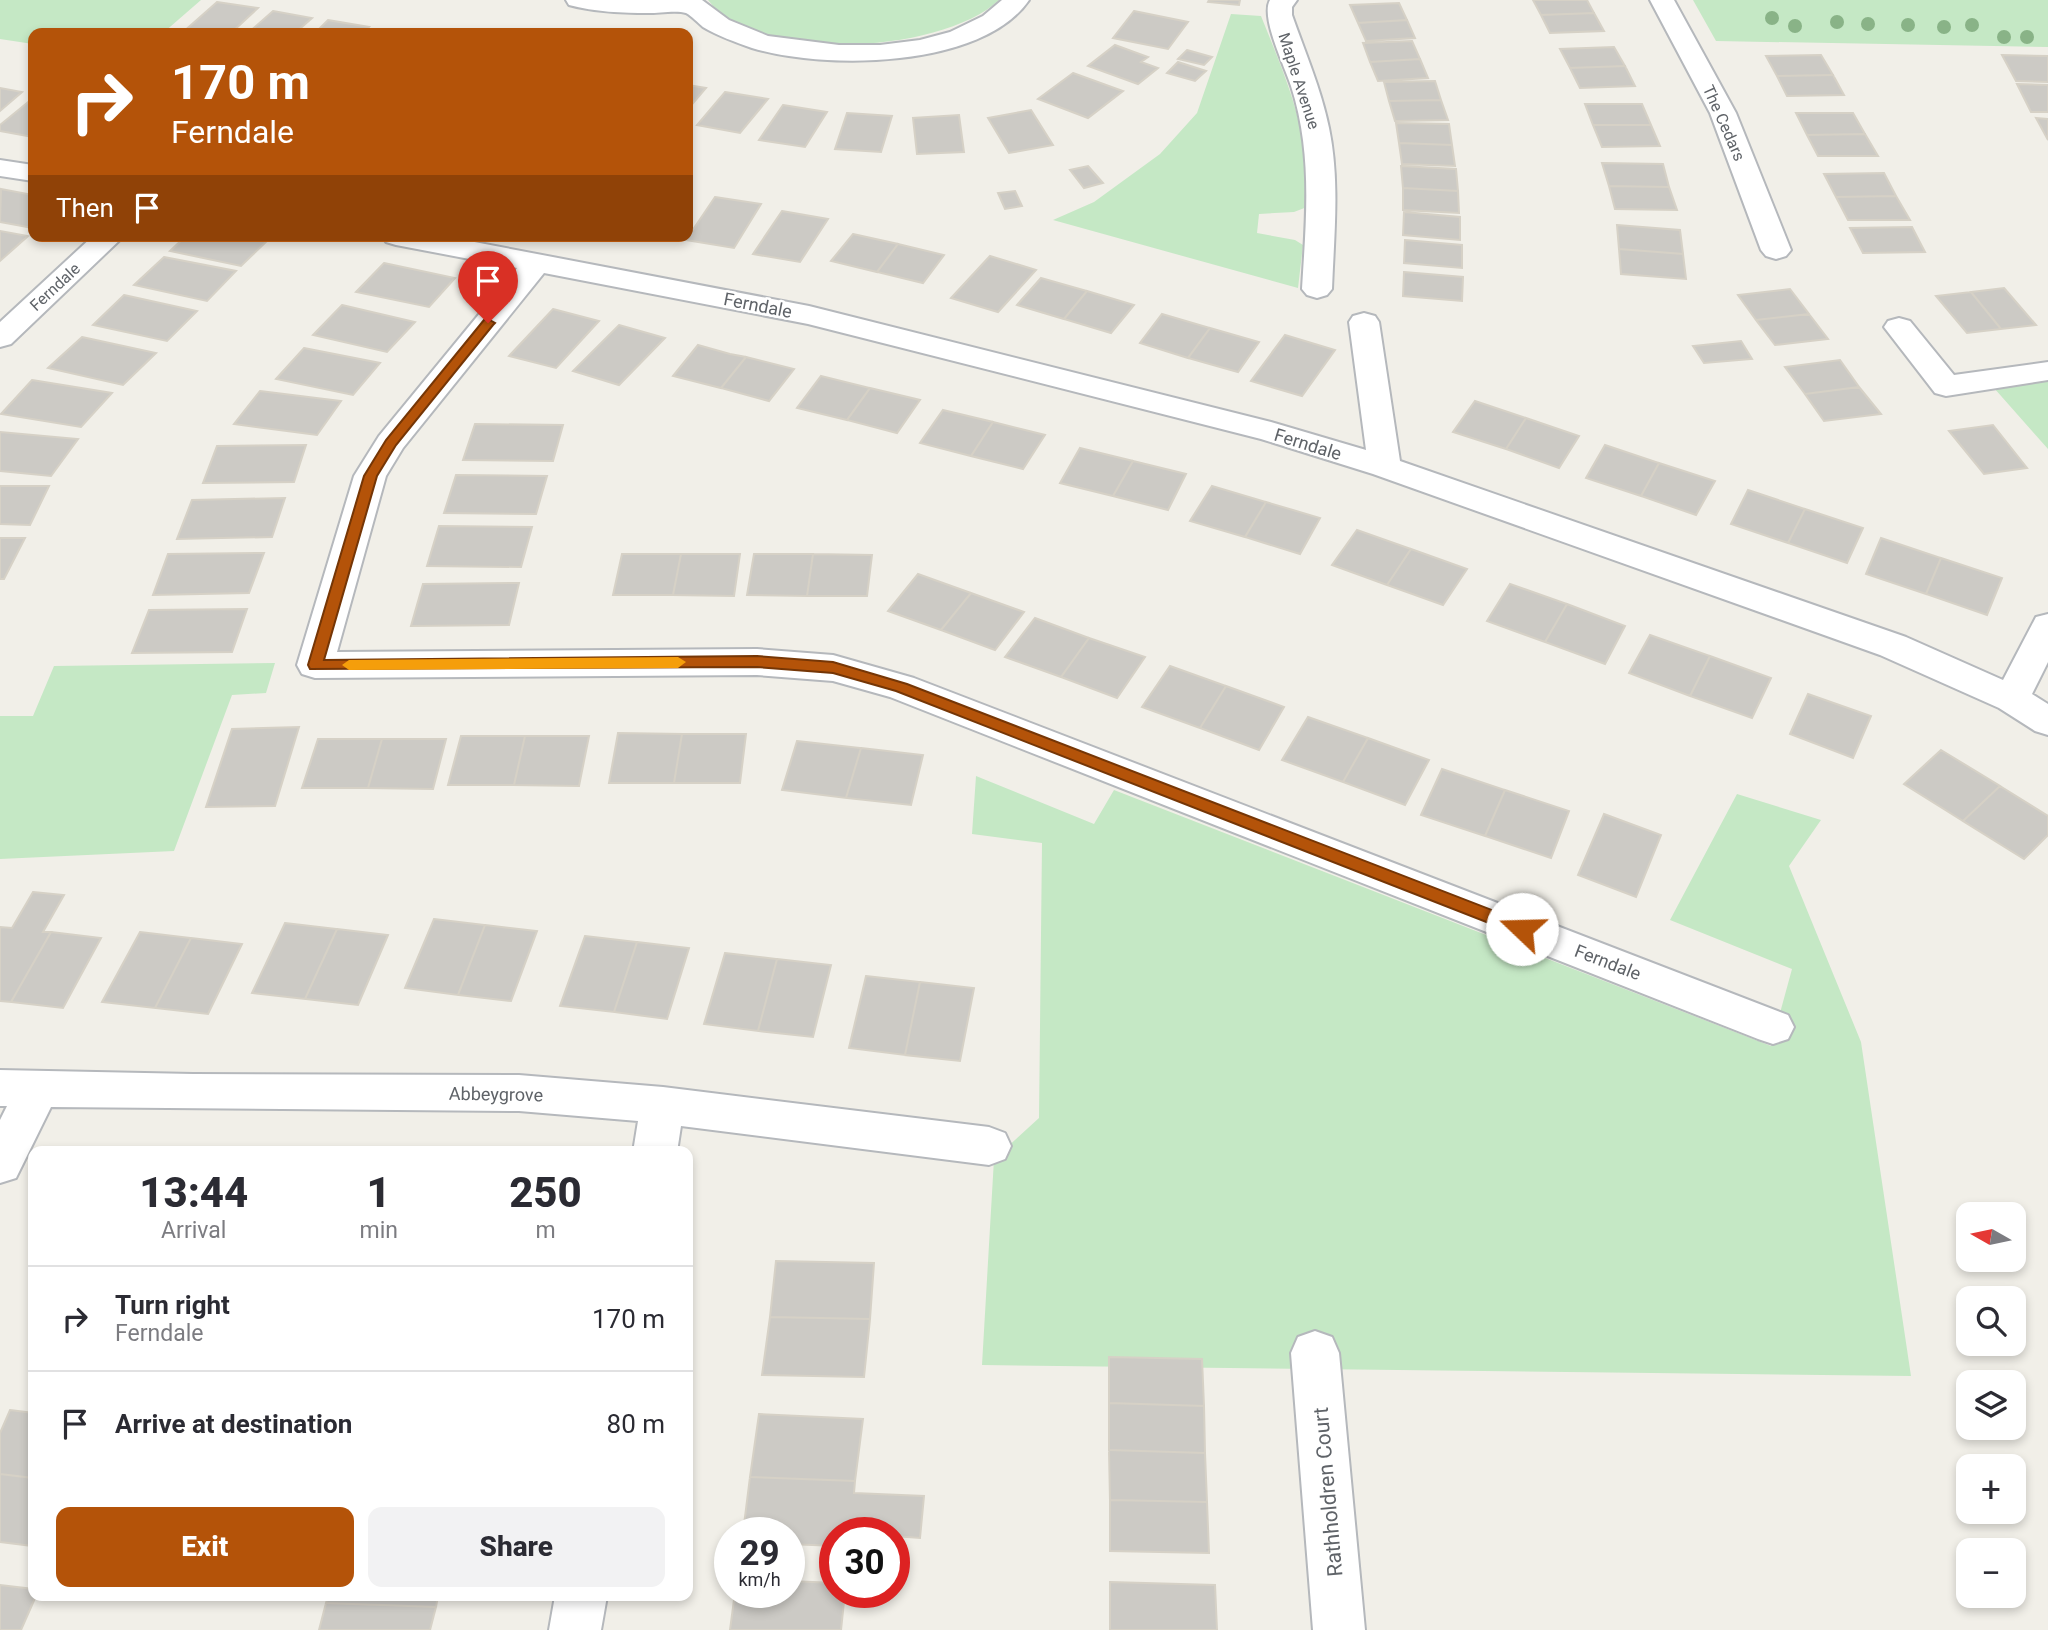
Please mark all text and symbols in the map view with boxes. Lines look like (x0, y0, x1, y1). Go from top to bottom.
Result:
street label: Maple Avenue (1274, 30, 1324, 132)
text: 170 m (171, 54, 310, 111)
icon: right (56, 56, 147, 147)
street label: The Cedars (1699, 82, 1749, 164)
text: Ferndale (171, 113, 294, 151)
icon: arrive (128, 189, 166, 227)
text: Then (56, 193, 114, 223)
pin (458, 251, 518, 323)
street label: Ferndale (26, 259, 84, 315)
icon: arrive (469, 262, 507, 300)
street label: Ferndale (722, 288, 794, 322)
street label: Ferndale (1272, 424, 1344, 464)
position arrow (1485, 892, 1559, 966)
street label: Ferndale (1572, 940, 1644, 984)
street label: Abbeygrove (449, 1083, 543, 1105)
text: 13:44 (139, 1168, 248, 1217)
text: 1 (367, 1168, 391, 1217)
text: 250 (509, 1168, 582, 1217)
north arrow (1956, 1202, 2026, 1272)
map controls (1956, 1202, 2026, 1608)
text: Arrival (161, 1217, 226, 1244)
text: min (359, 1217, 398, 1244)
text: m (535, 1217, 556, 1244)
button: search (1956, 1286, 2026, 1356)
text: Turn right (115, 1290, 230, 1320)
icon: right (56, 1300, 94, 1338)
text: 170 m (592, 1304, 665, 1334)
text: Ferndale (115, 1320, 203, 1347)
button: layers (1956, 1370, 2026, 1440)
icon: arrive (56, 1405, 94, 1443)
street label: Rathholdren Court (1309, 1406, 1347, 1578)
text: Arrive at destination (115, 1409, 352, 1439)
text: 80 m (607, 1409, 665, 1439)
button: + (1956, 1454, 2026, 1524)
button: Exit (56, 1507, 354, 1587)
button: Share (368, 1507, 665, 1587)
speed limit sign: 30 (819, 1517, 910, 1608)
text: 29 (739, 1533, 780, 1574)
button: − (1956, 1538, 2026, 1608)
text: km/h (738, 1569, 781, 1590)

